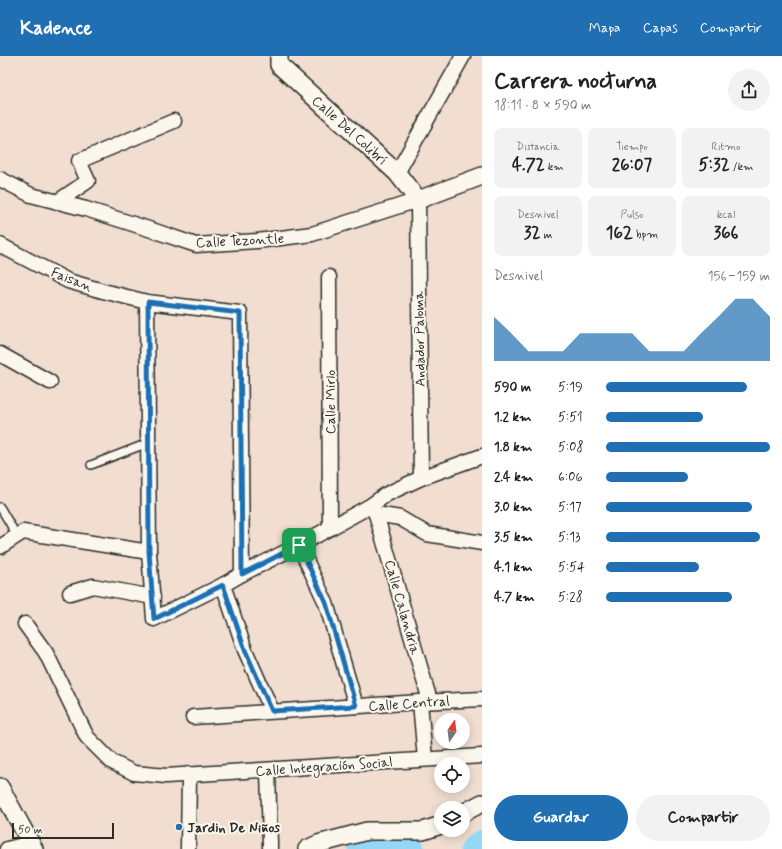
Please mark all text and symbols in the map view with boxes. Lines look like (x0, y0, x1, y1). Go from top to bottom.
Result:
text: Kadence (20, 16, 92, 41)
text: Mapa (589, 19, 621, 37)
text: Capas (643, 19, 678, 37)
text: Compartir (700, 19, 762, 37)
text: Carrera nocturna (494, 68, 657, 96)
button: share (728, 69, 770, 111)
street label: Calle Del Colibrí (308, 92, 391, 169)
text: 18:11 · 8 × 590 m (494, 97, 591, 114)
text: Distancia (517, 140, 559, 154)
text: Tiempo (616, 140, 648, 154)
text: Ritmo (711, 140, 741, 154)
text: 4.72 (512, 154, 545, 176)
text: 26:07 (612, 154, 652, 176)
text: 5:32 (698, 154, 730, 176)
text: km (545, 160, 564, 174)
text: /km (730, 160, 754, 174)
text: Desnivel (517, 208, 559, 222)
text: Pulso (620, 208, 644, 222)
text: kcal (717, 208, 735, 222)
text: 32 (524, 222, 540, 244)
text: 162 (606, 222, 633, 244)
text: 366 (713, 222, 739, 244)
text: m (540, 228, 552, 242)
text: bpm (633, 228, 658, 242)
street label: Calle Tezontle (195, 230, 285, 252)
street label: Faisan (48, 264, 95, 296)
text: Desnivel (494, 268, 543, 285)
text: 156–159 m (708, 268, 770, 285)
street label: Andador Paloma (410, 290, 430, 387)
street label: Calle Mirlo (322, 370, 340, 434)
text: 590 m (494, 379, 531, 396)
text: 5:19 (558, 379, 583, 396)
text: 1.2 km (494, 409, 531, 426)
text: 5:51 (558, 409, 583, 426)
text: 1.8 km (494, 439, 532, 456)
text: 5:08 (558, 439, 584, 456)
text: 2.4 km (494, 469, 533, 486)
text: 6:06 (558, 469, 583, 486)
text: 3.0 km (494, 499, 532, 516)
text: 5:17 (558, 499, 582, 516)
pin (282, 528, 316, 562)
text: 3.5 km (494, 529, 533, 546)
text: 5:13 (558, 529, 581, 546)
icon: arrive (288, 534, 310, 556)
street label: Calle Calandria (380, 558, 424, 657)
text: 4.1 km (494, 559, 533, 576)
text: 5:54 (558, 559, 585, 576)
text: 4.7 km (494, 589, 535, 606)
text: 5:28 (558, 589, 583, 606)
street label: Calle Central (368, 692, 450, 716)
north arrow (434, 713, 470, 749)
map controls (434, 713, 470, 837)
street label: Calle Integración Social (255, 753, 393, 782)
button: locate (434, 757, 470, 793)
button: Guardar (494, 795, 628, 841)
button: Compartir (636, 795, 770, 841)
button: layers (434, 801, 470, 837)
place label: Jardin De Niños (187, 819, 281, 837)
scale bar (12, 821, 114, 840)
marker: Jardin De Niños (174, 822, 184, 832)
text: 50 m (18, 823, 43, 837)

